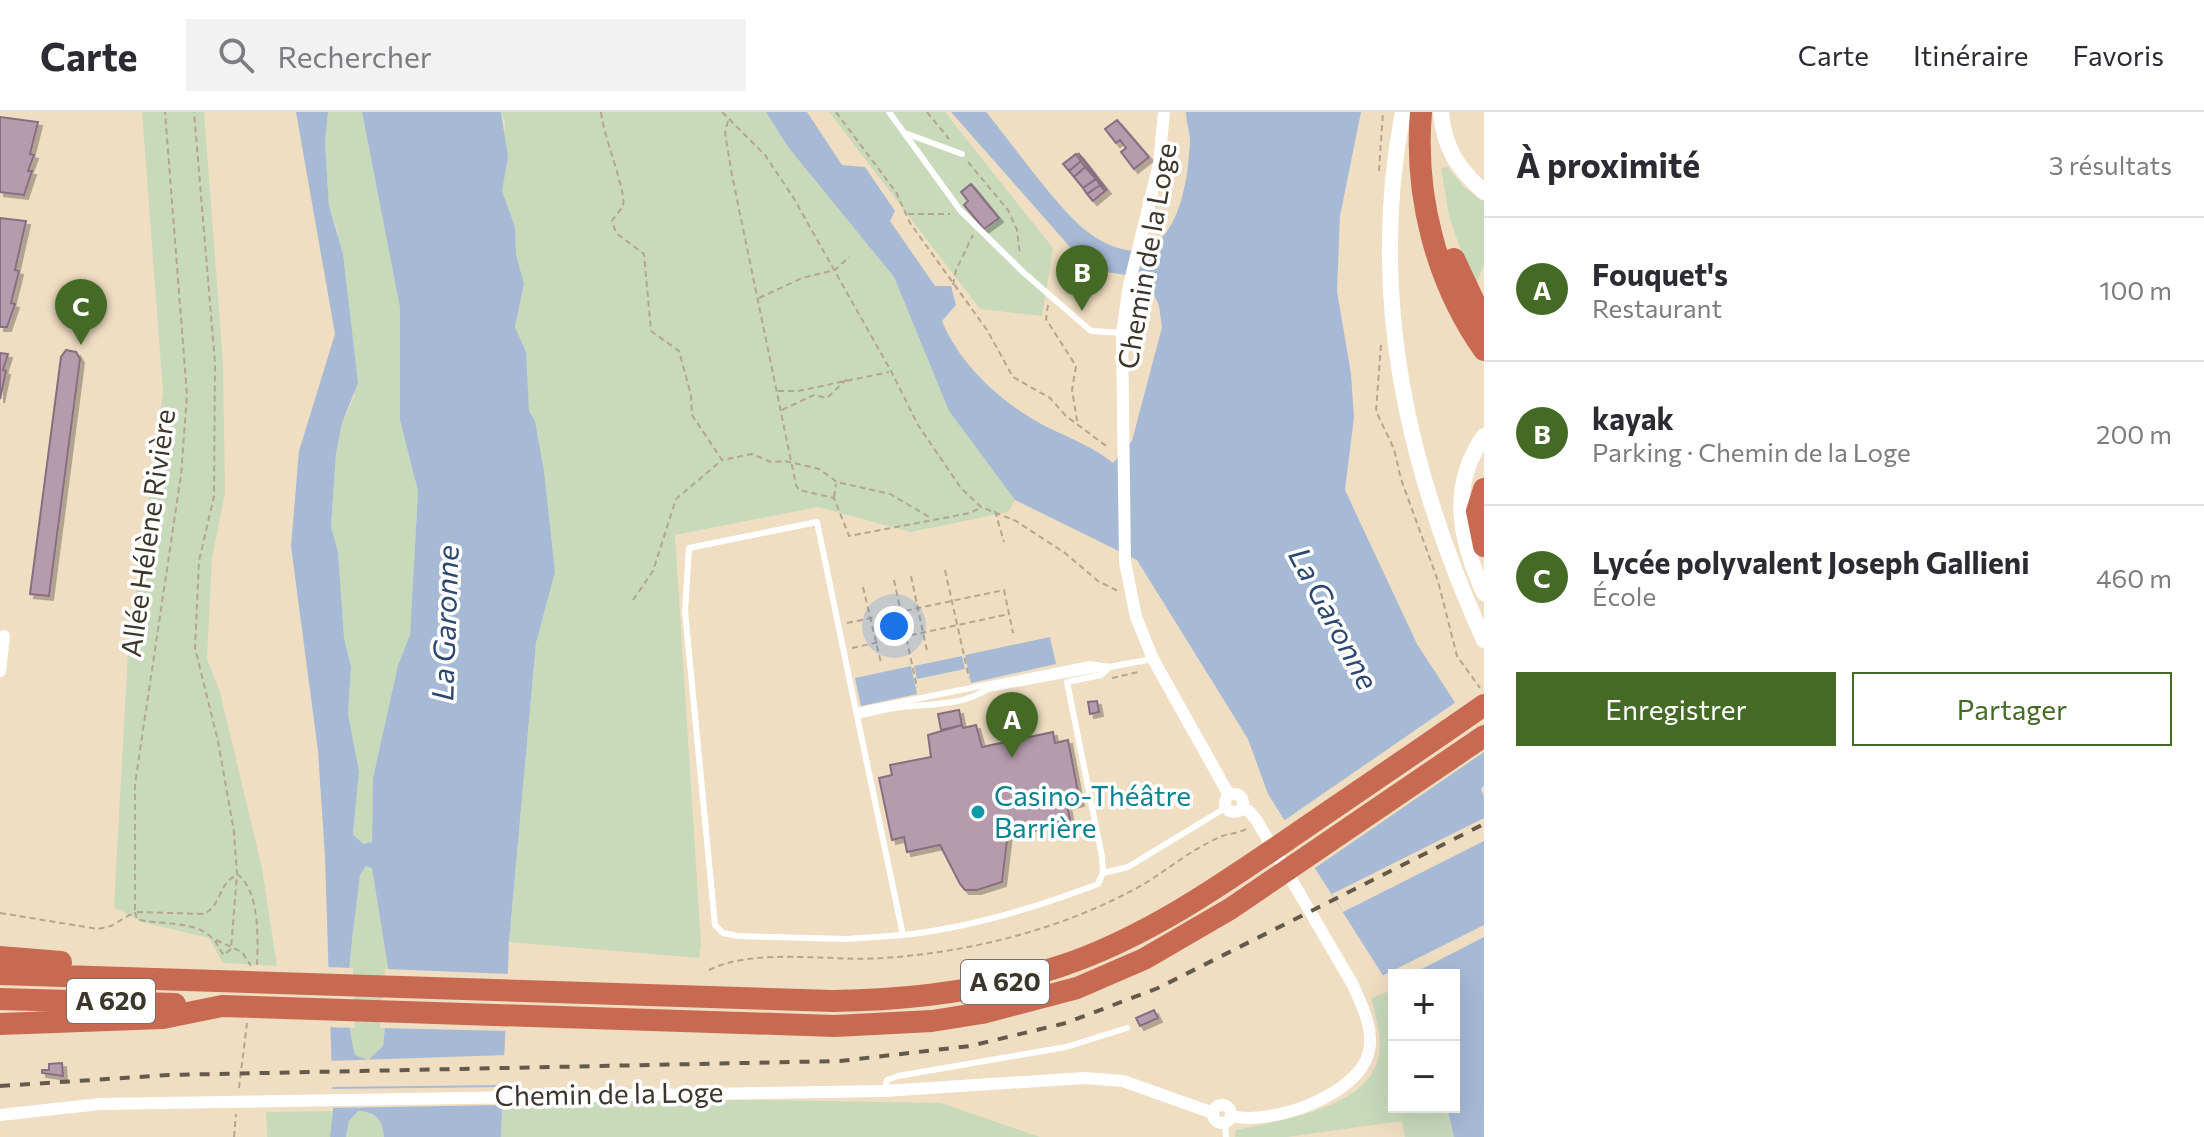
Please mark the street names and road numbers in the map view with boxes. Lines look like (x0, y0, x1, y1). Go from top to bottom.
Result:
street label: Chemin de la Loge (1109, 140, 1183, 371)
street label: Allée Hélène Rivière (113, 407, 181, 659)
road number: A 620 (961, 960, 1049, 1004)
road number: A 620 (67, 979, 155, 1023)
street label: Chemin de la Loge (494, 1074, 724, 1112)

